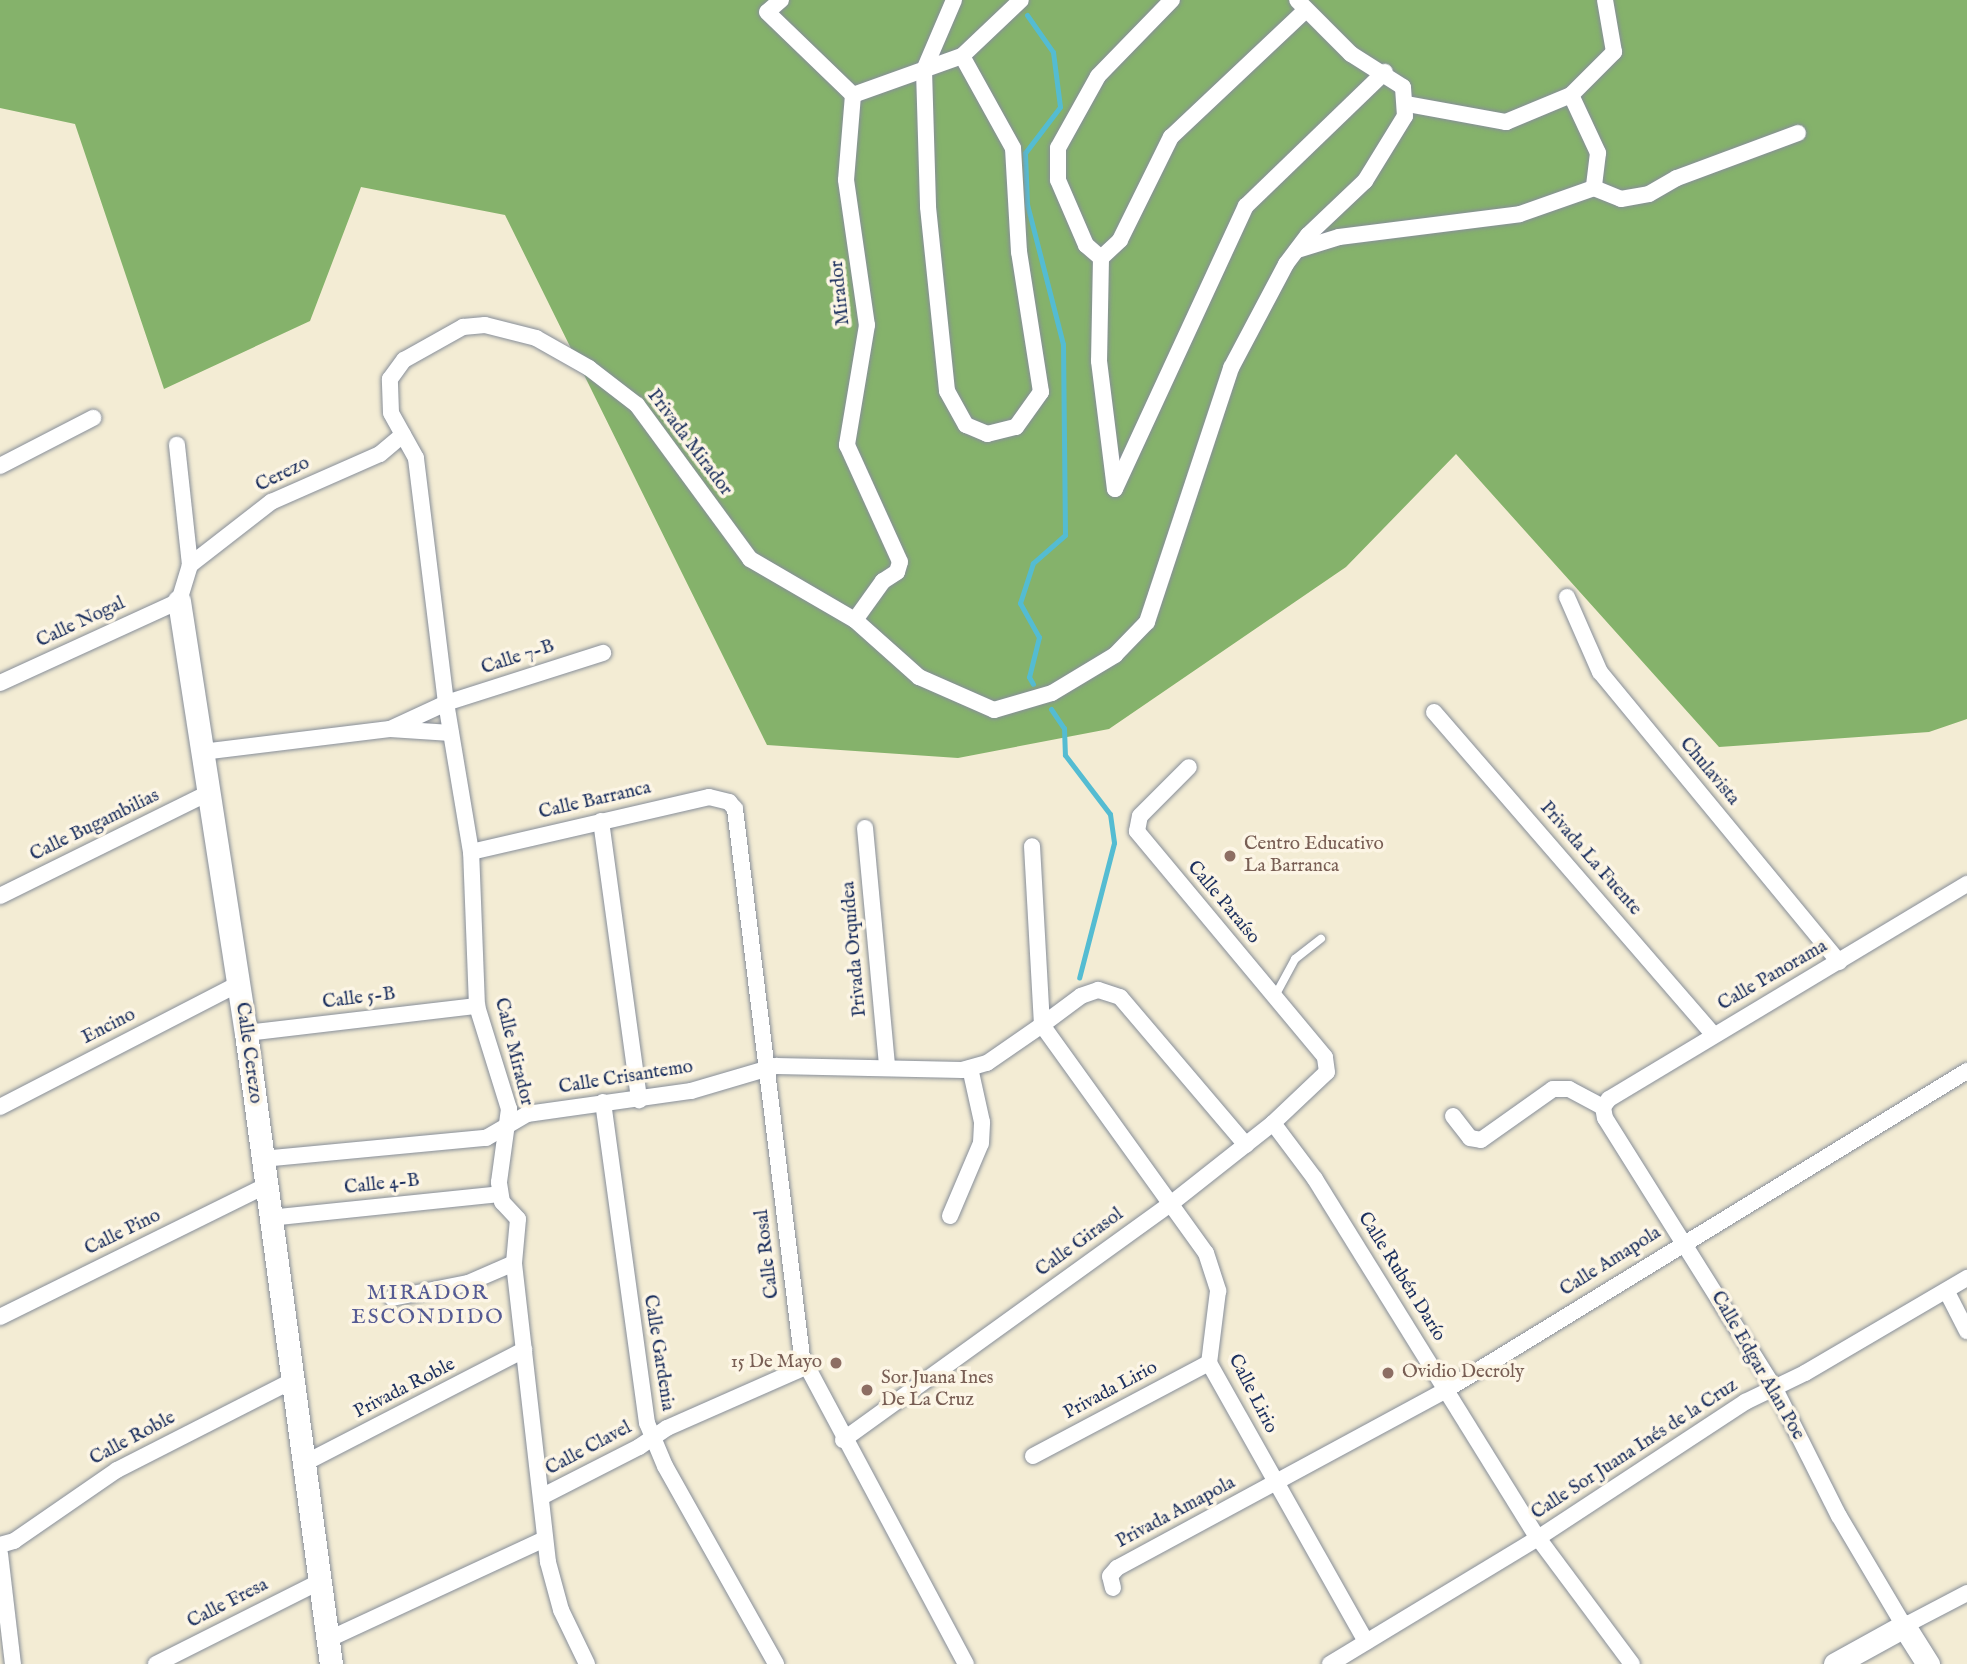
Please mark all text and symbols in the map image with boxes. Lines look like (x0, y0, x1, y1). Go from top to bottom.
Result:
street label: Mirador (826, 259, 856, 327)
street label: Privada Mirador (642, 385, 736, 501)
street label: Cerezo (252, 452, 314, 498)
street label: Calle Nogal (33, 593, 129, 653)
street label: Calle 7-B (479, 636, 557, 680)
street label: Chulavista (1674, 733, 1744, 811)
street label: Calle Barranca (537, 777, 653, 825)
street label: Calle Bugambilias (27, 785, 163, 867)
street label: Privada La Fuente (1534, 797, 1646, 921)
place label: Centro Educativo La Barranca (1244, 834, 1384, 878)
marker: Centro Educativo La Barranca (1222, 848, 1238, 864)
street label: Calle Paraíso (1182, 857, 1264, 949)
street label: Privada Orquídea (838, 880, 872, 1018)
street label: Calle Panorama (1714, 936, 1832, 1016)
street label: Calle 5-B (321, 983, 397, 1015)
street label: Calle Mirador (489, 996, 537, 1108)
street label: Calle Cerezo (230, 1001, 266, 1105)
street label: Encino (78, 1004, 140, 1050)
street label: Calle Crisantemo (557, 1056, 695, 1100)
street label: Calle 4-B (343, 1170, 421, 1200)
street label: Calle Girasol (1032, 1204, 1128, 1282)
street label: Calle Pino (81, 1205, 165, 1261)
street label: Calle Rosal (751, 1208, 785, 1300)
street label: Calle Rubén Darío (1352, 1208, 1450, 1346)
street label: Calle Amapola (1556, 1222, 1666, 1302)
district label: MIRADOR ESCONDIDO (352, 1281, 504, 1331)
street label: Calle Edgar Alan Poe (1705, 1288, 1809, 1444)
street label: Calle Gardenia (638, 1293, 678, 1413)
street label: Calle Lirio (1222, 1351, 1282, 1437)
place label: 15 De Mayo (731, 1352, 822, 1374)
street label: Privada Roble (351, 1354, 459, 1424)
marker: 15 De Mayo (828, 1355, 844, 1371)
street label: Privada Lirio (1060, 1357, 1162, 1425)
place label: Ovidio Decroly (1402, 1362, 1524, 1384)
marker: Ovidio Decroly (1380, 1365, 1396, 1381)
place label: Sor Juana Ines De La Cruz (881, 1368, 994, 1412)
street label: Calle Sor Juana Inés de la Cruz (1528, 1375, 1742, 1525)
marker: Sor Juana Ines De La Cruz (859, 1382, 875, 1398)
street label: Calle Roble (86, 1407, 180, 1471)
street label: Calle Clavel (542, 1417, 636, 1481)
street label: Privada Amapola (1113, 1472, 1239, 1554)
street label: Calle Fresa (184, 1574, 272, 1634)

